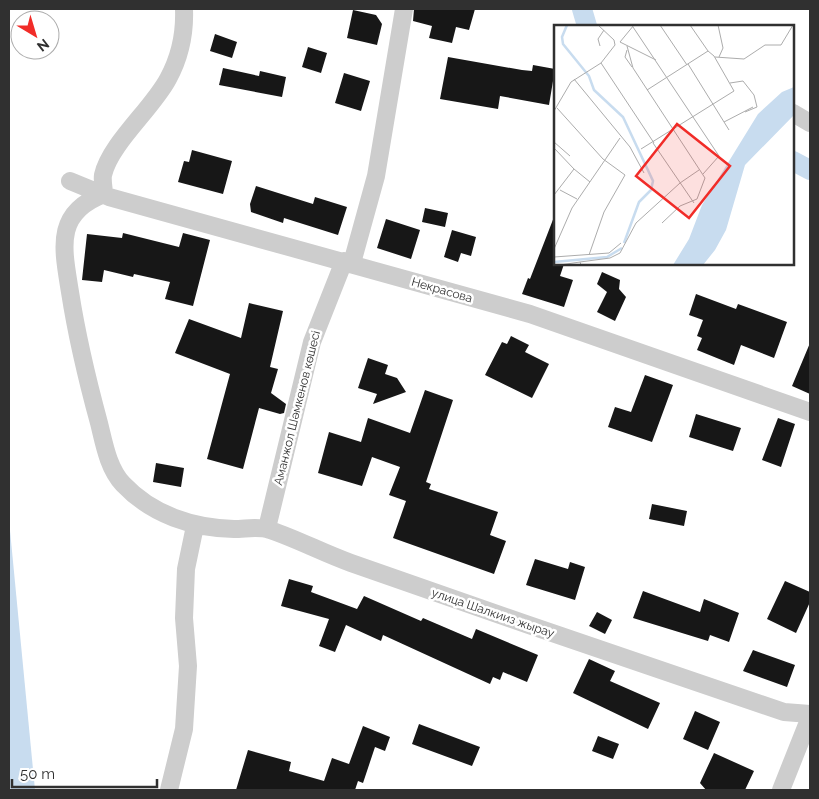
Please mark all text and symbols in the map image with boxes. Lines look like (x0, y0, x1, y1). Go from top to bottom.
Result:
north arrow (10, 10, 60, 60)
inset map (554, 25, 794, 265)
text: N (34, 36, 52, 55)
street label: Некрасова (410, 275, 474, 305)
street label: Аманжол Шәмкенов көшесі (271, 329, 323, 487)
street label: улица Шалкииз жырау (430, 585, 557, 641)
scale bar (12, 756, 158, 788)
text: 50 m (20, 765, 55, 783)

